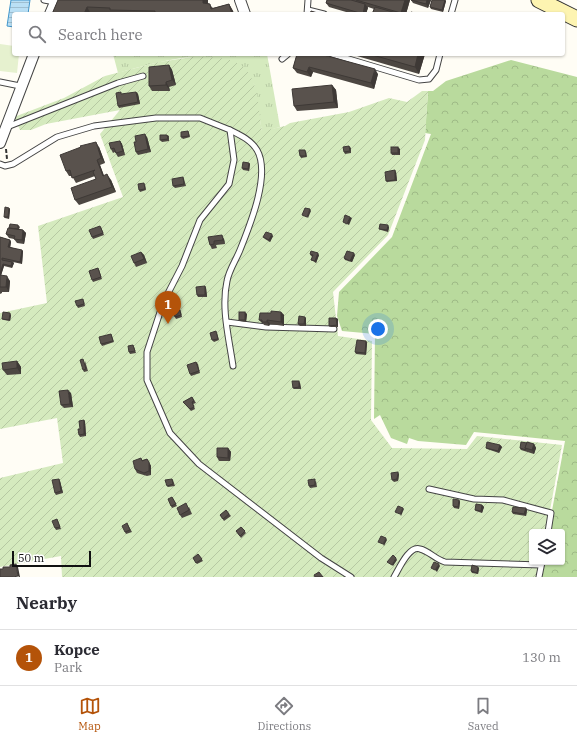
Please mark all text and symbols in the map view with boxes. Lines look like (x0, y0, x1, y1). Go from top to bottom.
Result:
search box (12, 12, 565, 56)
icon: search (26, 23, 48, 45)
text: Search here (58, 25, 143, 44)
pin: 1 (155, 291, 181, 324)
your location (368, 319, 388, 339)
map controls (529, 529, 565, 565)
button: layers (529, 529, 565, 565)
scale bar (12, 549, 91, 568)
text: 50 m (18, 551, 44, 565)
text: Nearby (16, 592, 77, 614)
text: Kopce (54, 640, 100, 659)
text: 1 (25, 649, 33, 666)
text: 130 m (522, 649, 561, 666)
text: Park (54, 659, 82, 676)
tab: Map (78, 695, 101, 733)
tab: Directions (257, 695, 311, 733)
tab: Saved (468, 695, 499, 733)

